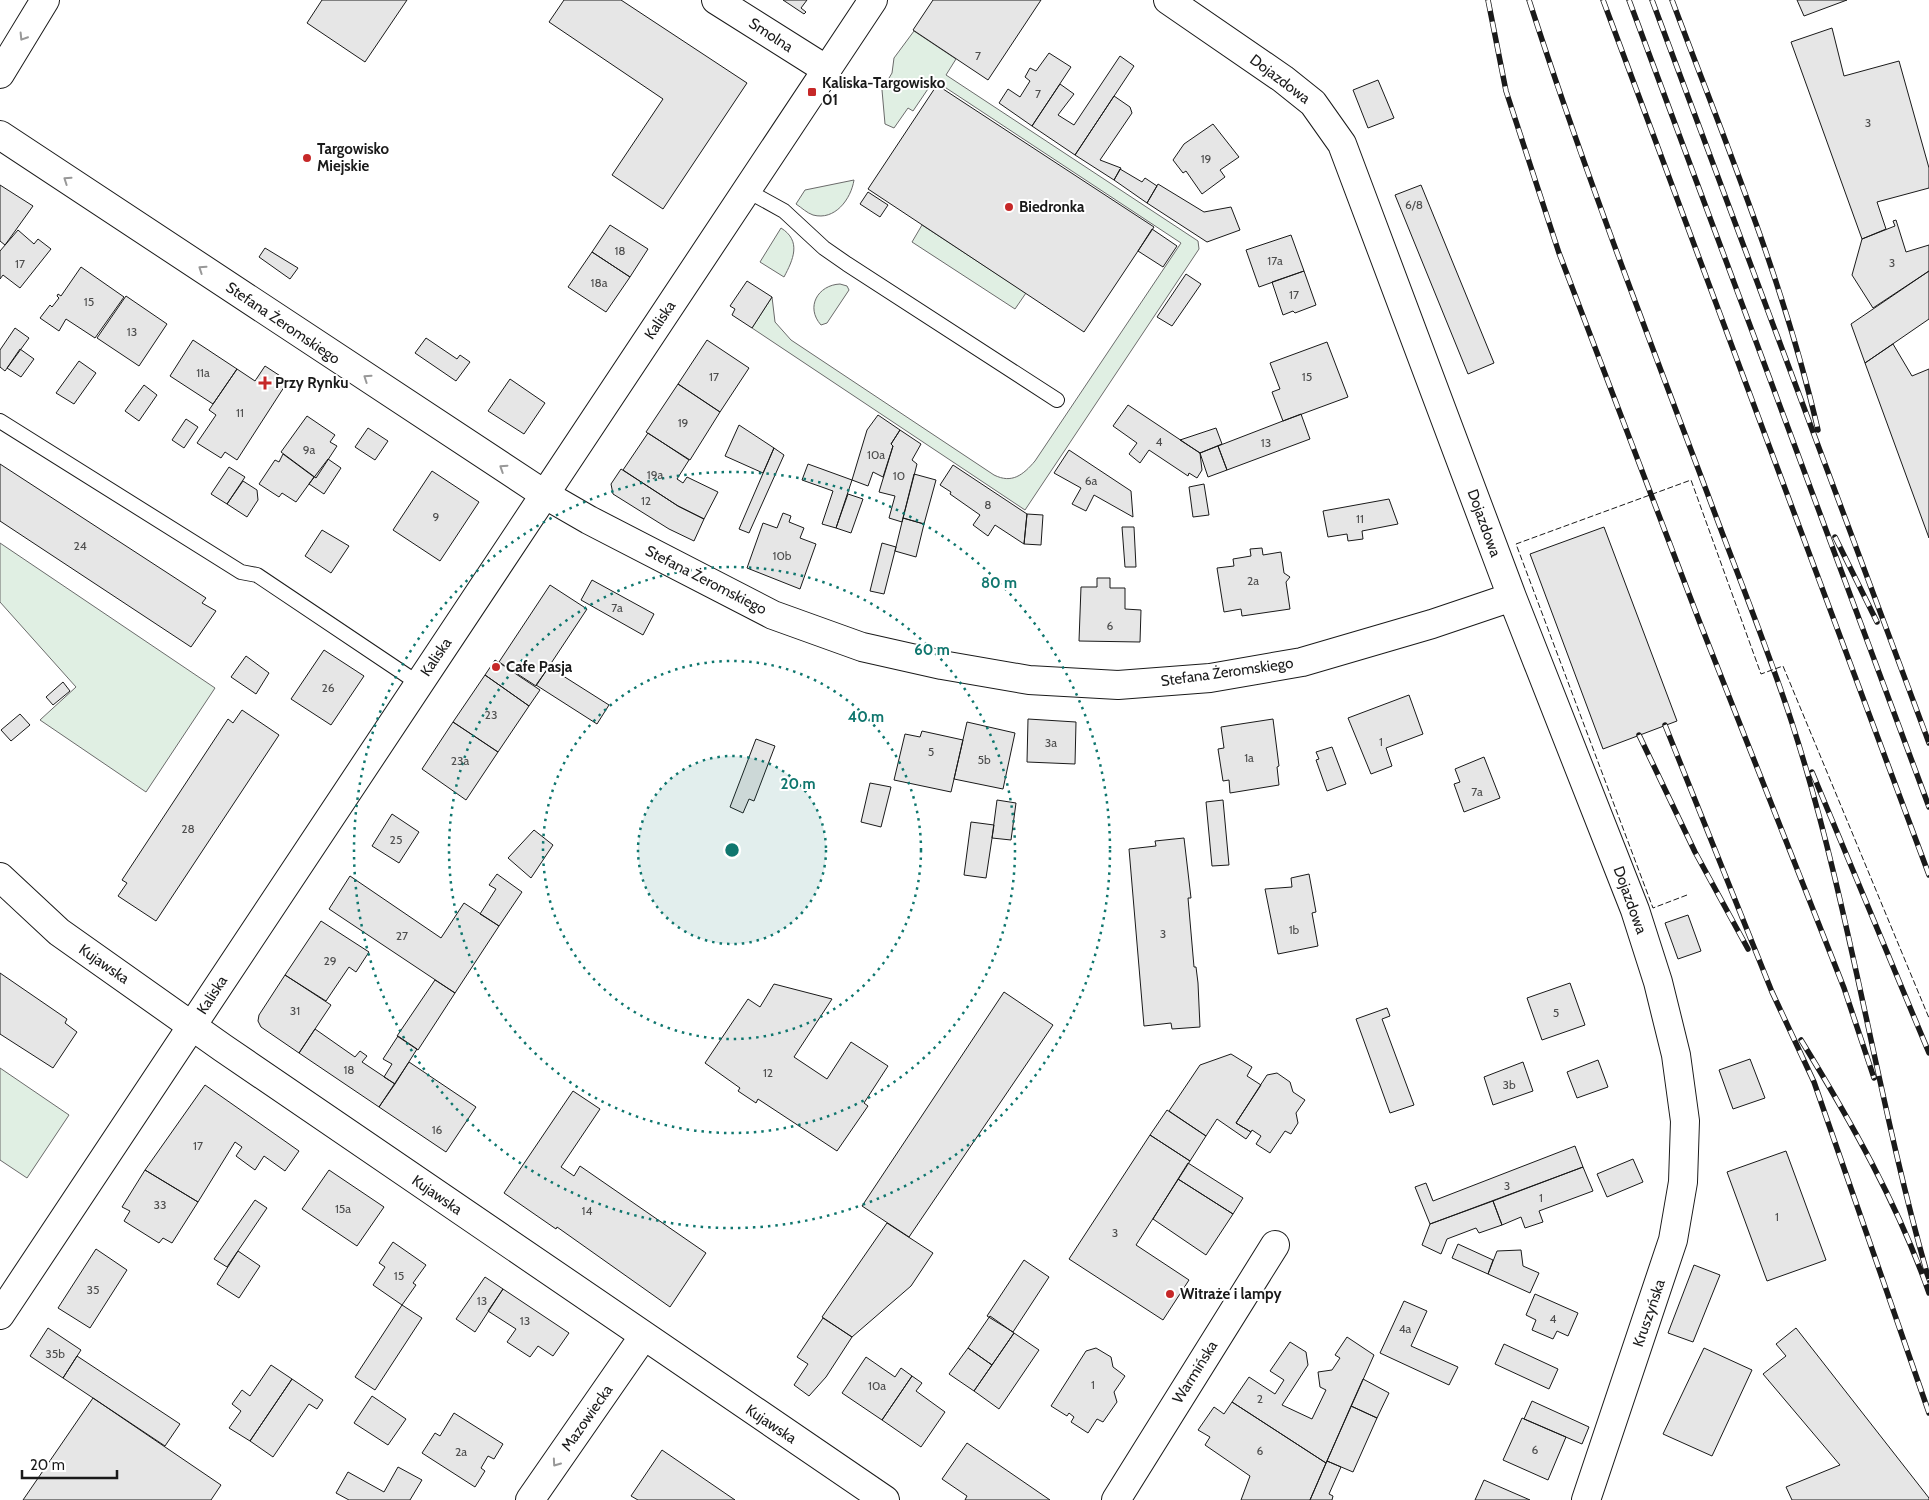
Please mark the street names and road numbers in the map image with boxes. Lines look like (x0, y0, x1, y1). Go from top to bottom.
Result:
street label: Smolna (745, 14, 797, 56)
street label: Dojazdowa (1246, 50, 1314, 108)
street label: Stefana Żeromskiego (223, 277, 344, 368)
street label: Kaliska (641, 297, 680, 343)
street label: Dojazdowa (1463, 487, 1505, 560)
street label: Stefana Żeromskiego (642, 541, 770, 618)
street label: Kaliska (417, 634, 456, 680)
street label: Stefana Żeromskiego (1159, 653, 1294, 690)
street label: Dojazdowa (1609, 864, 1651, 937)
street label: Kujawska (75, 940, 133, 988)
street label: Kaliska (193, 972, 232, 1018)
street label: Kujawska (408, 1171, 466, 1219)
street label: Kruszyńska (1629, 1276, 1669, 1349)
street label: Warmińska (1169, 1337, 1222, 1407)
street label: Mazowiecka (558, 1381, 617, 1455)
street label: Kujawska (742, 1401, 800, 1448)

